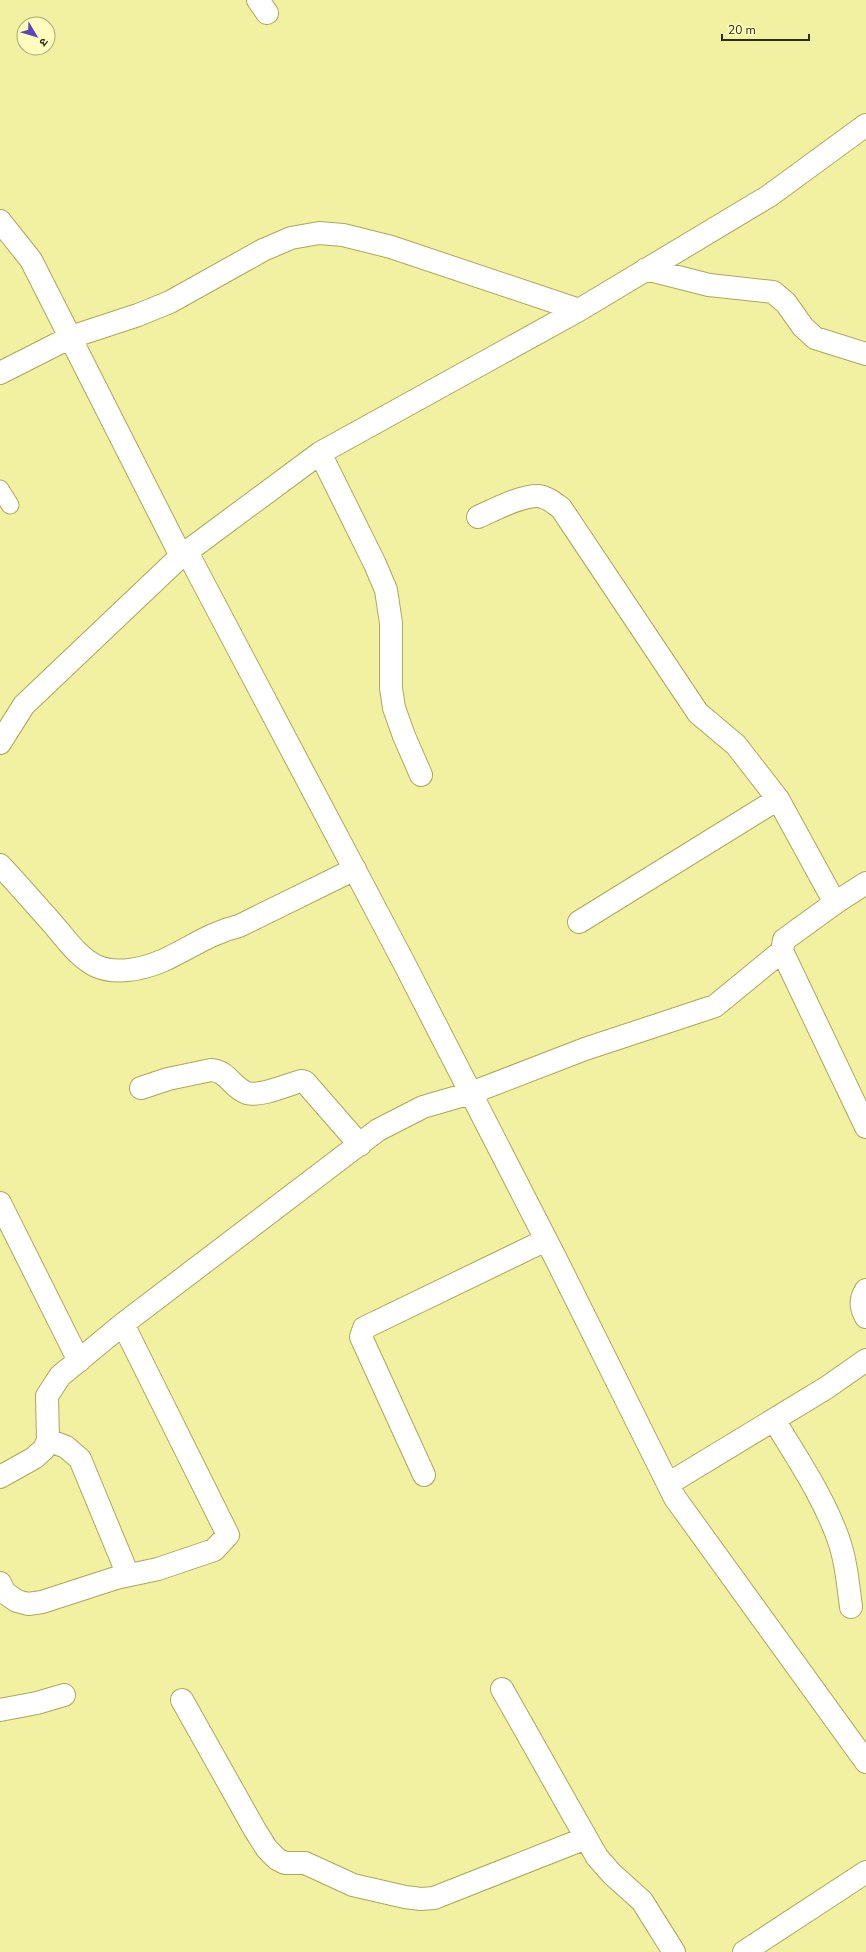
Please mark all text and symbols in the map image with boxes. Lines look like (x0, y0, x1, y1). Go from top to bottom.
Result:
north arrow (16, 16, 56, 56)
scale bar (722, 16, 809, 42)
text: 20 m (728, 22, 756, 38)
text: उ (35, 35, 51, 49)

